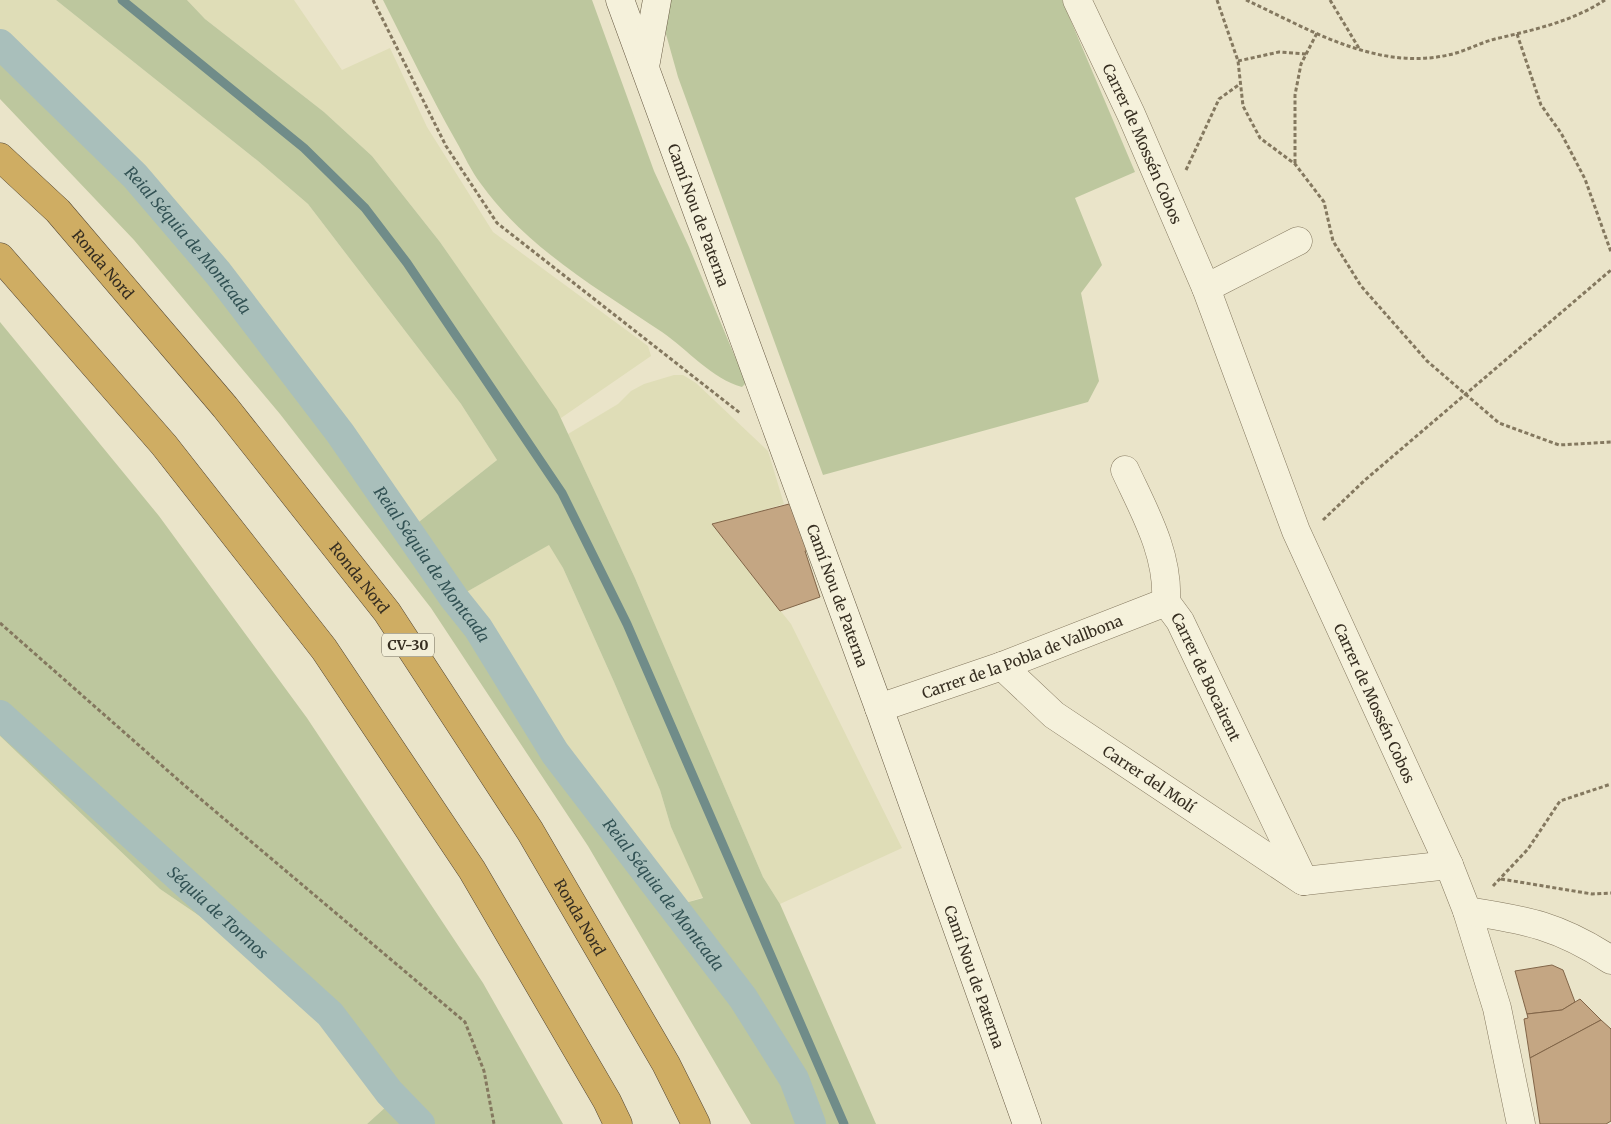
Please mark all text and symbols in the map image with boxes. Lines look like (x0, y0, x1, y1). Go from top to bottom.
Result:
street label: Carrer de Mossén Cobos (1099, 60, 1187, 227)
street label: Camí Nou de Paterna (664, 141, 733, 289)
water label: Reial Séquia de Montcada (121, 162, 256, 318)
street label: Ronda Nord (68, 225, 138, 303)
water label: Reial Séquia de Montcada (370, 482, 494, 646)
street label: Camí Nou de Paterna (803, 521, 873, 669)
street label: Ronda Nord (326, 538, 394, 617)
street label: Carrer de Bocairent (1167, 609, 1245, 744)
street label: Carrer de la Pobla de Vallbona (919, 610, 1125, 702)
street label: Carrer de Mossén Cobos (1330, 620, 1420, 786)
road number: CV-30 (382, 634, 434, 656)
street label: Carrer del Molí (1099, 741, 1200, 817)
water label: Reial Séquia de Montcada (599, 814, 728, 975)
water label: Séquia de Tormos (164, 862, 272, 963)
street label: Ronda Nord (550, 875, 610, 959)
street label: Camí Nou de Paterna (940, 902, 1009, 1051)

